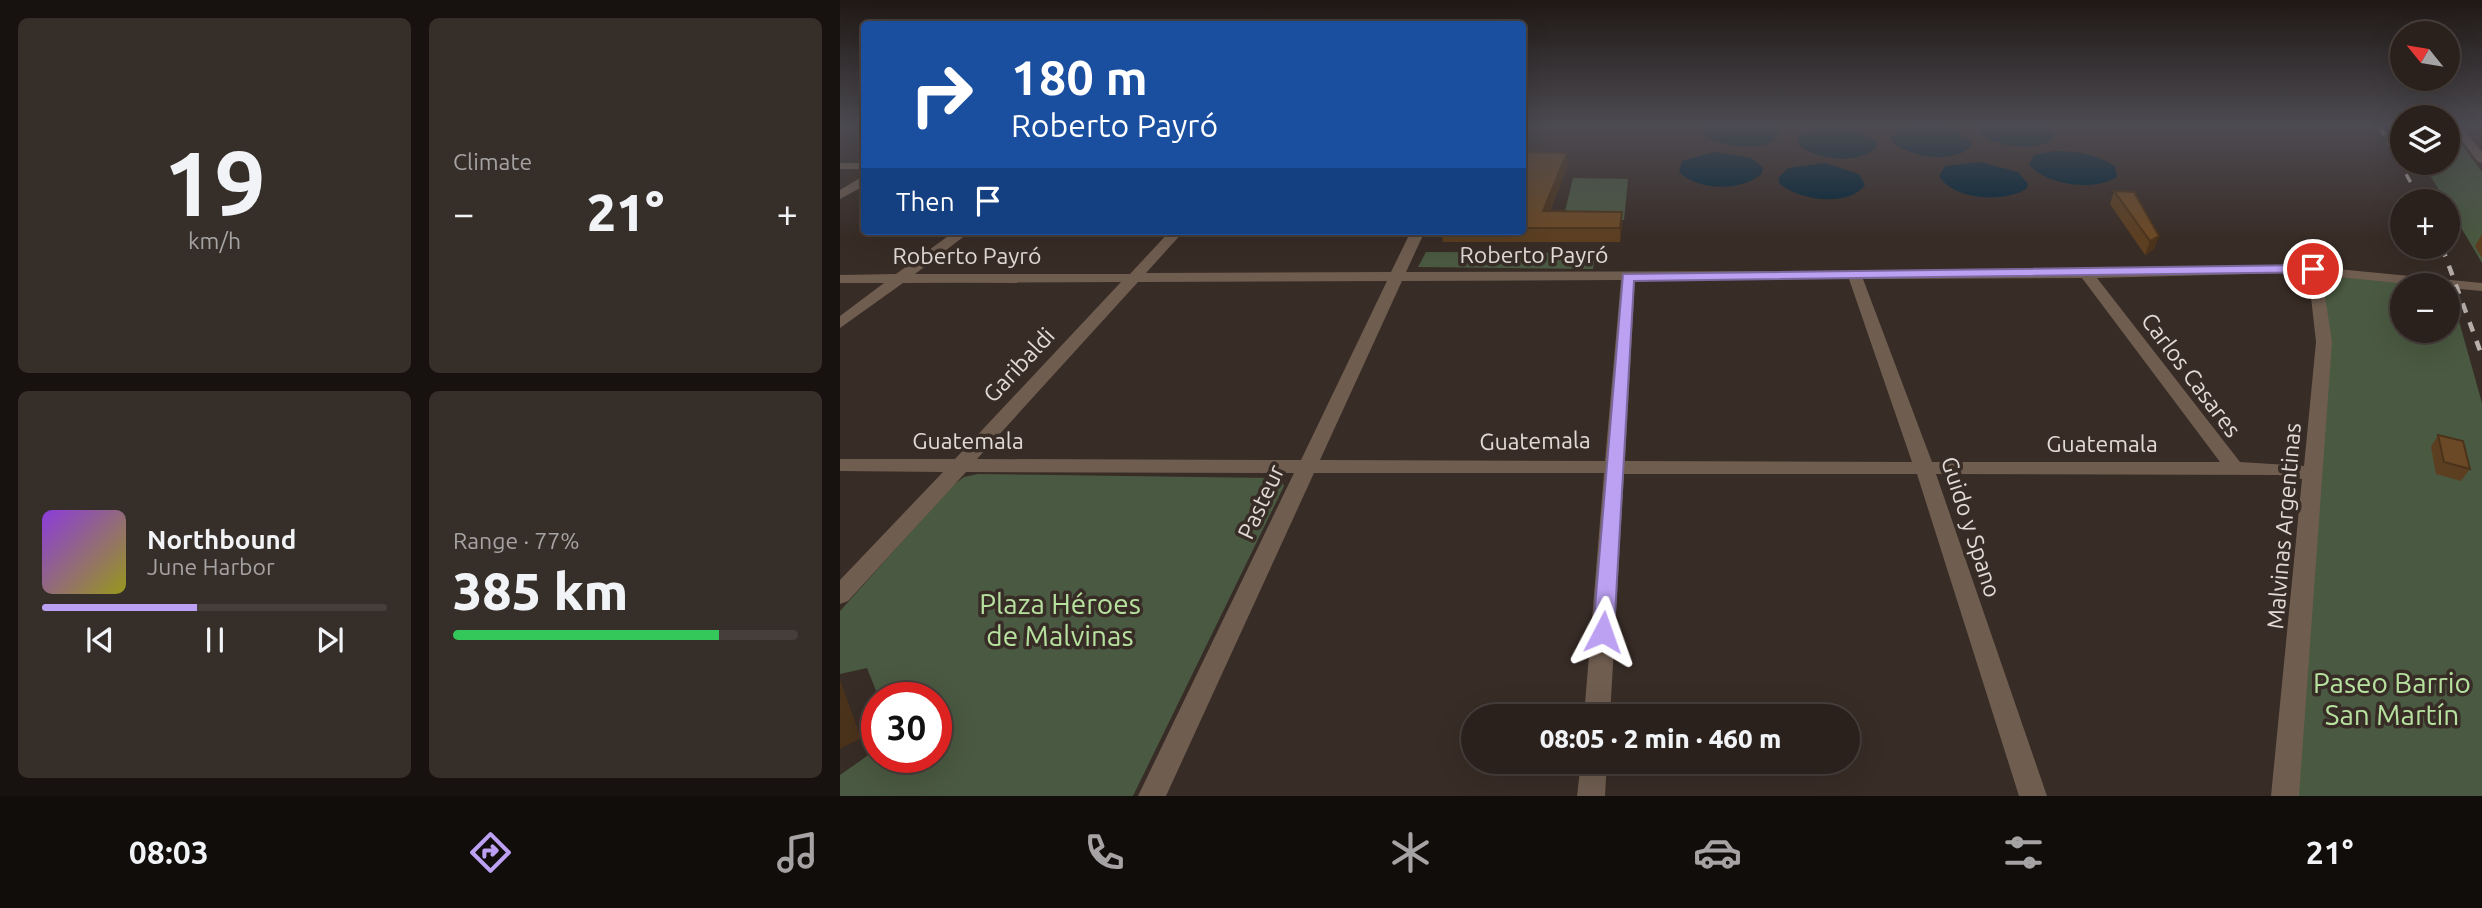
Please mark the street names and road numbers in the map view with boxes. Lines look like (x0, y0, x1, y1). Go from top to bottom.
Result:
street label: Roberto Payró (1460, 242, 1608, 267)
street label: Roberto Payró (893, 243, 1041, 268)
street label: Carlos Casares (2137, 308, 2246, 442)
street label: Garibaldi (978, 323, 1059, 407)
street label: Malvinas Argentinas (2262, 422, 2305, 630)
street label: Guatemala (1479, 427, 1591, 454)
street label: Guatemala (912, 428, 1024, 453)
street label: Guatemala (2046, 431, 2158, 456)
street label: Guido y Spano (1937, 453, 2006, 600)
street label: Pasteur (1233, 461, 1289, 543)

